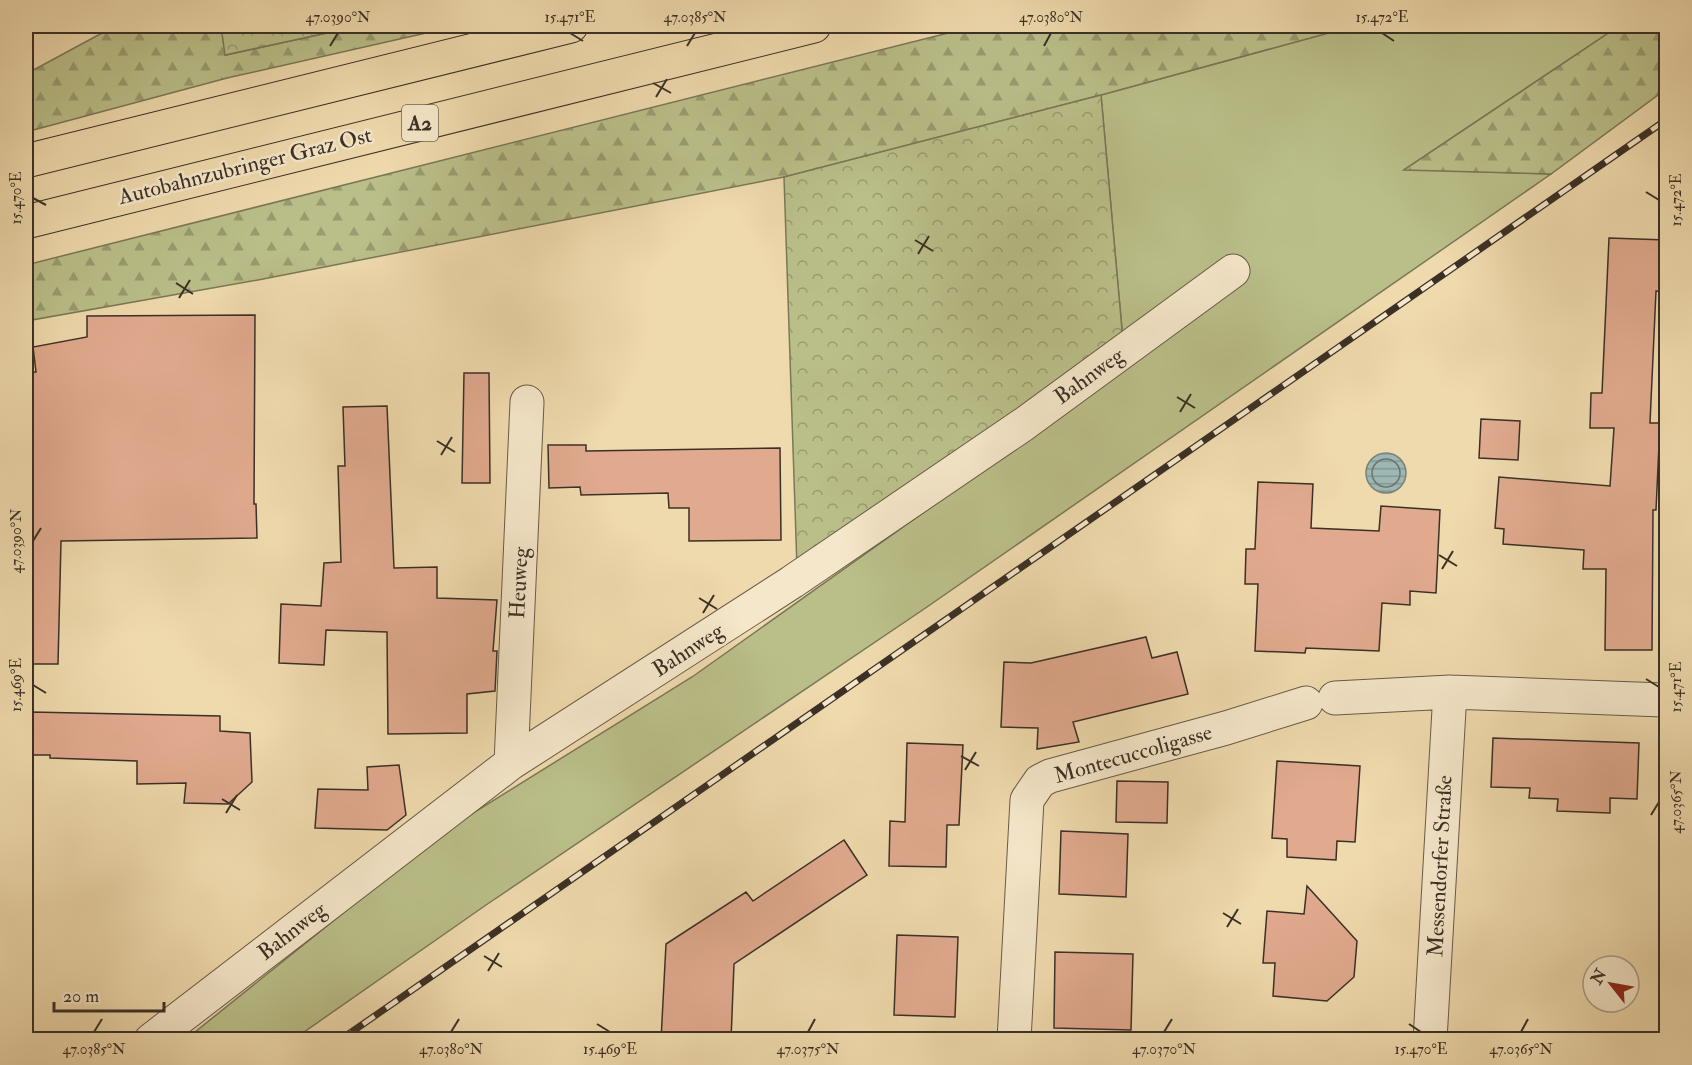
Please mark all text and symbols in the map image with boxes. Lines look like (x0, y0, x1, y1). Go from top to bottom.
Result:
text: 47.0390°N (306, 8, 371, 27)
text: 15.471°E (545, 8, 596, 27)
text: 47.0385°N (663, 8, 727, 27)
text: 47.0380°N (1019, 8, 1084, 27)
text: 15.472°E (1355, 8, 1409, 27)
road number: A2 (402, 105, 438, 141)
street label: Autobahnzubringer Graz Ost (114, 121, 375, 211)
text: 15.470°E (7, 171, 26, 225)
text: 15.472°E (1667, 173, 1686, 227)
street label: Bahnweg (1049, 341, 1130, 411)
text: 47.0390°N (7, 508, 26, 573)
street label: Heuweg (503, 545, 535, 620)
street label: Bahnweg (647, 616, 730, 683)
text: 15.469°E (7, 658, 26, 712)
text: 15.471°E (1667, 661, 1686, 712)
street label: Montecuccoligasse (1051, 718, 1215, 790)
text: 47.0365°N (1667, 770, 1686, 834)
street label: Messendorfer Straße (1421, 774, 1459, 958)
street label: Bahnweg (252, 895, 333, 967)
north arrow (1581, 954, 1641, 1014)
text: N (1586, 965, 1612, 989)
scale bar (54, 975, 164, 1013)
text: 20 m (63, 985, 99, 1008)
text: 47.0385°N (62, 1040, 126, 1059)
text: 47.0380°N (419, 1040, 484, 1059)
text: 15.469°E (583, 1040, 637, 1059)
text: 47.0375°N (777, 1040, 840, 1059)
text: 47.0370°N (1132, 1040, 1197, 1059)
text: 15.470°E (1394, 1040, 1448, 1059)
text: 47.0365°N (1489, 1040, 1553, 1059)

